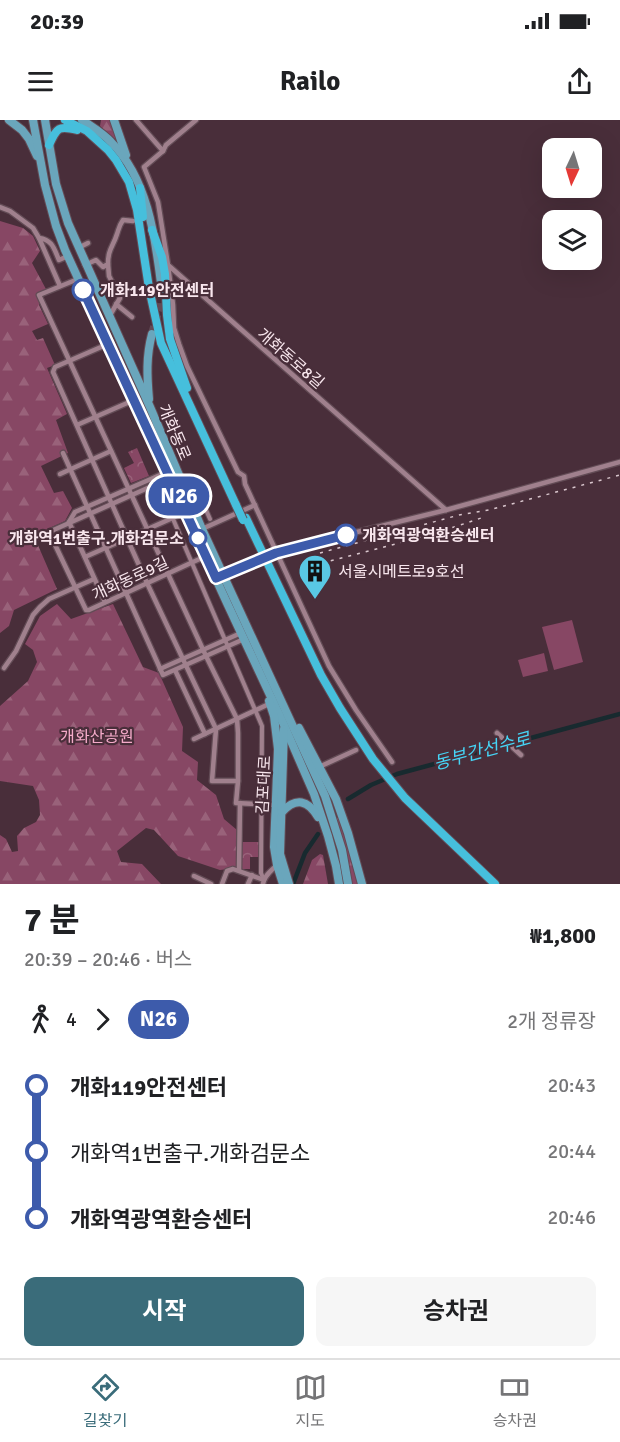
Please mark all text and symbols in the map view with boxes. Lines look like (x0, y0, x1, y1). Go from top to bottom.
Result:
text: 20:39 (30, 8, 84, 35)
icon: menu (24, 65, 57, 98)
text: Railo (280, 65, 340, 98)
icon: share (563, 65, 596, 98)
north arrow (542, 138, 602, 198)
map controls (542, 138, 602, 270)
button: layers (542, 210, 602, 270)
marker: 개화119안전센터 (72, 279, 94, 301)
place label: 개화119안전센터 (100, 281, 214, 301)
street label: 개화동로8길 (253, 324, 328, 393)
street label: 개화동로 (153, 401, 195, 464)
line badge: N26 (144, 476, 213, 515)
text: N26 (160, 483, 198, 509)
marker: 개화역광역환승센터 (335, 524, 357, 546)
place label: 개화역광역환승센터 (362, 526, 494, 546)
place label: 개화역1번출구.개화검문소 (9, 529, 184, 549)
marker: 개화역1번출구.개화검문소 (189, 529, 207, 547)
street label: 개화동로9길 (89, 552, 172, 605)
building icon: 서울시메트로9호선 (297, 553, 333, 600)
place label: 서울시메트로9호선 (338, 562, 464, 582)
park label: 개화산공원 (60, 727, 134, 747)
water label: 동부간선수로 (431, 727, 534, 774)
street label: 김포대로 (252, 755, 276, 815)
text: 7 분 (24, 900, 79, 941)
text: ₩1,800 (530, 922, 596, 949)
text: 20:39 – 20:46 · 버스 (24, 947, 192, 972)
icon: walk (24, 1003, 57, 1036)
icon: forward (86, 1003, 119, 1036)
text: N26 (140, 1006, 177, 1032)
text: 4 (66, 1007, 77, 1032)
text: 2개 정류장 (507, 1009, 596, 1034)
text: 20:43 (547, 1073, 596, 1098)
text: 개화119안전센터 (70, 1074, 227, 1101)
text: 20:44 (547, 1139, 596, 1164)
text: 개화역1번출구.개화검문소 (70, 1140, 310, 1167)
text: 20:46 (547, 1205, 596, 1230)
text: 개화역광역환승센터 (70, 1206, 252, 1233)
button: 시작 (24, 1277, 304, 1346)
button: 승차권 (316, 1277, 596, 1346)
tab: 길찾기 (83, 1371, 127, 1431)
tab: 지도 (294, 1371, 327, 1431)
tab: 승차권 (493, 1371, 537, 1431)

